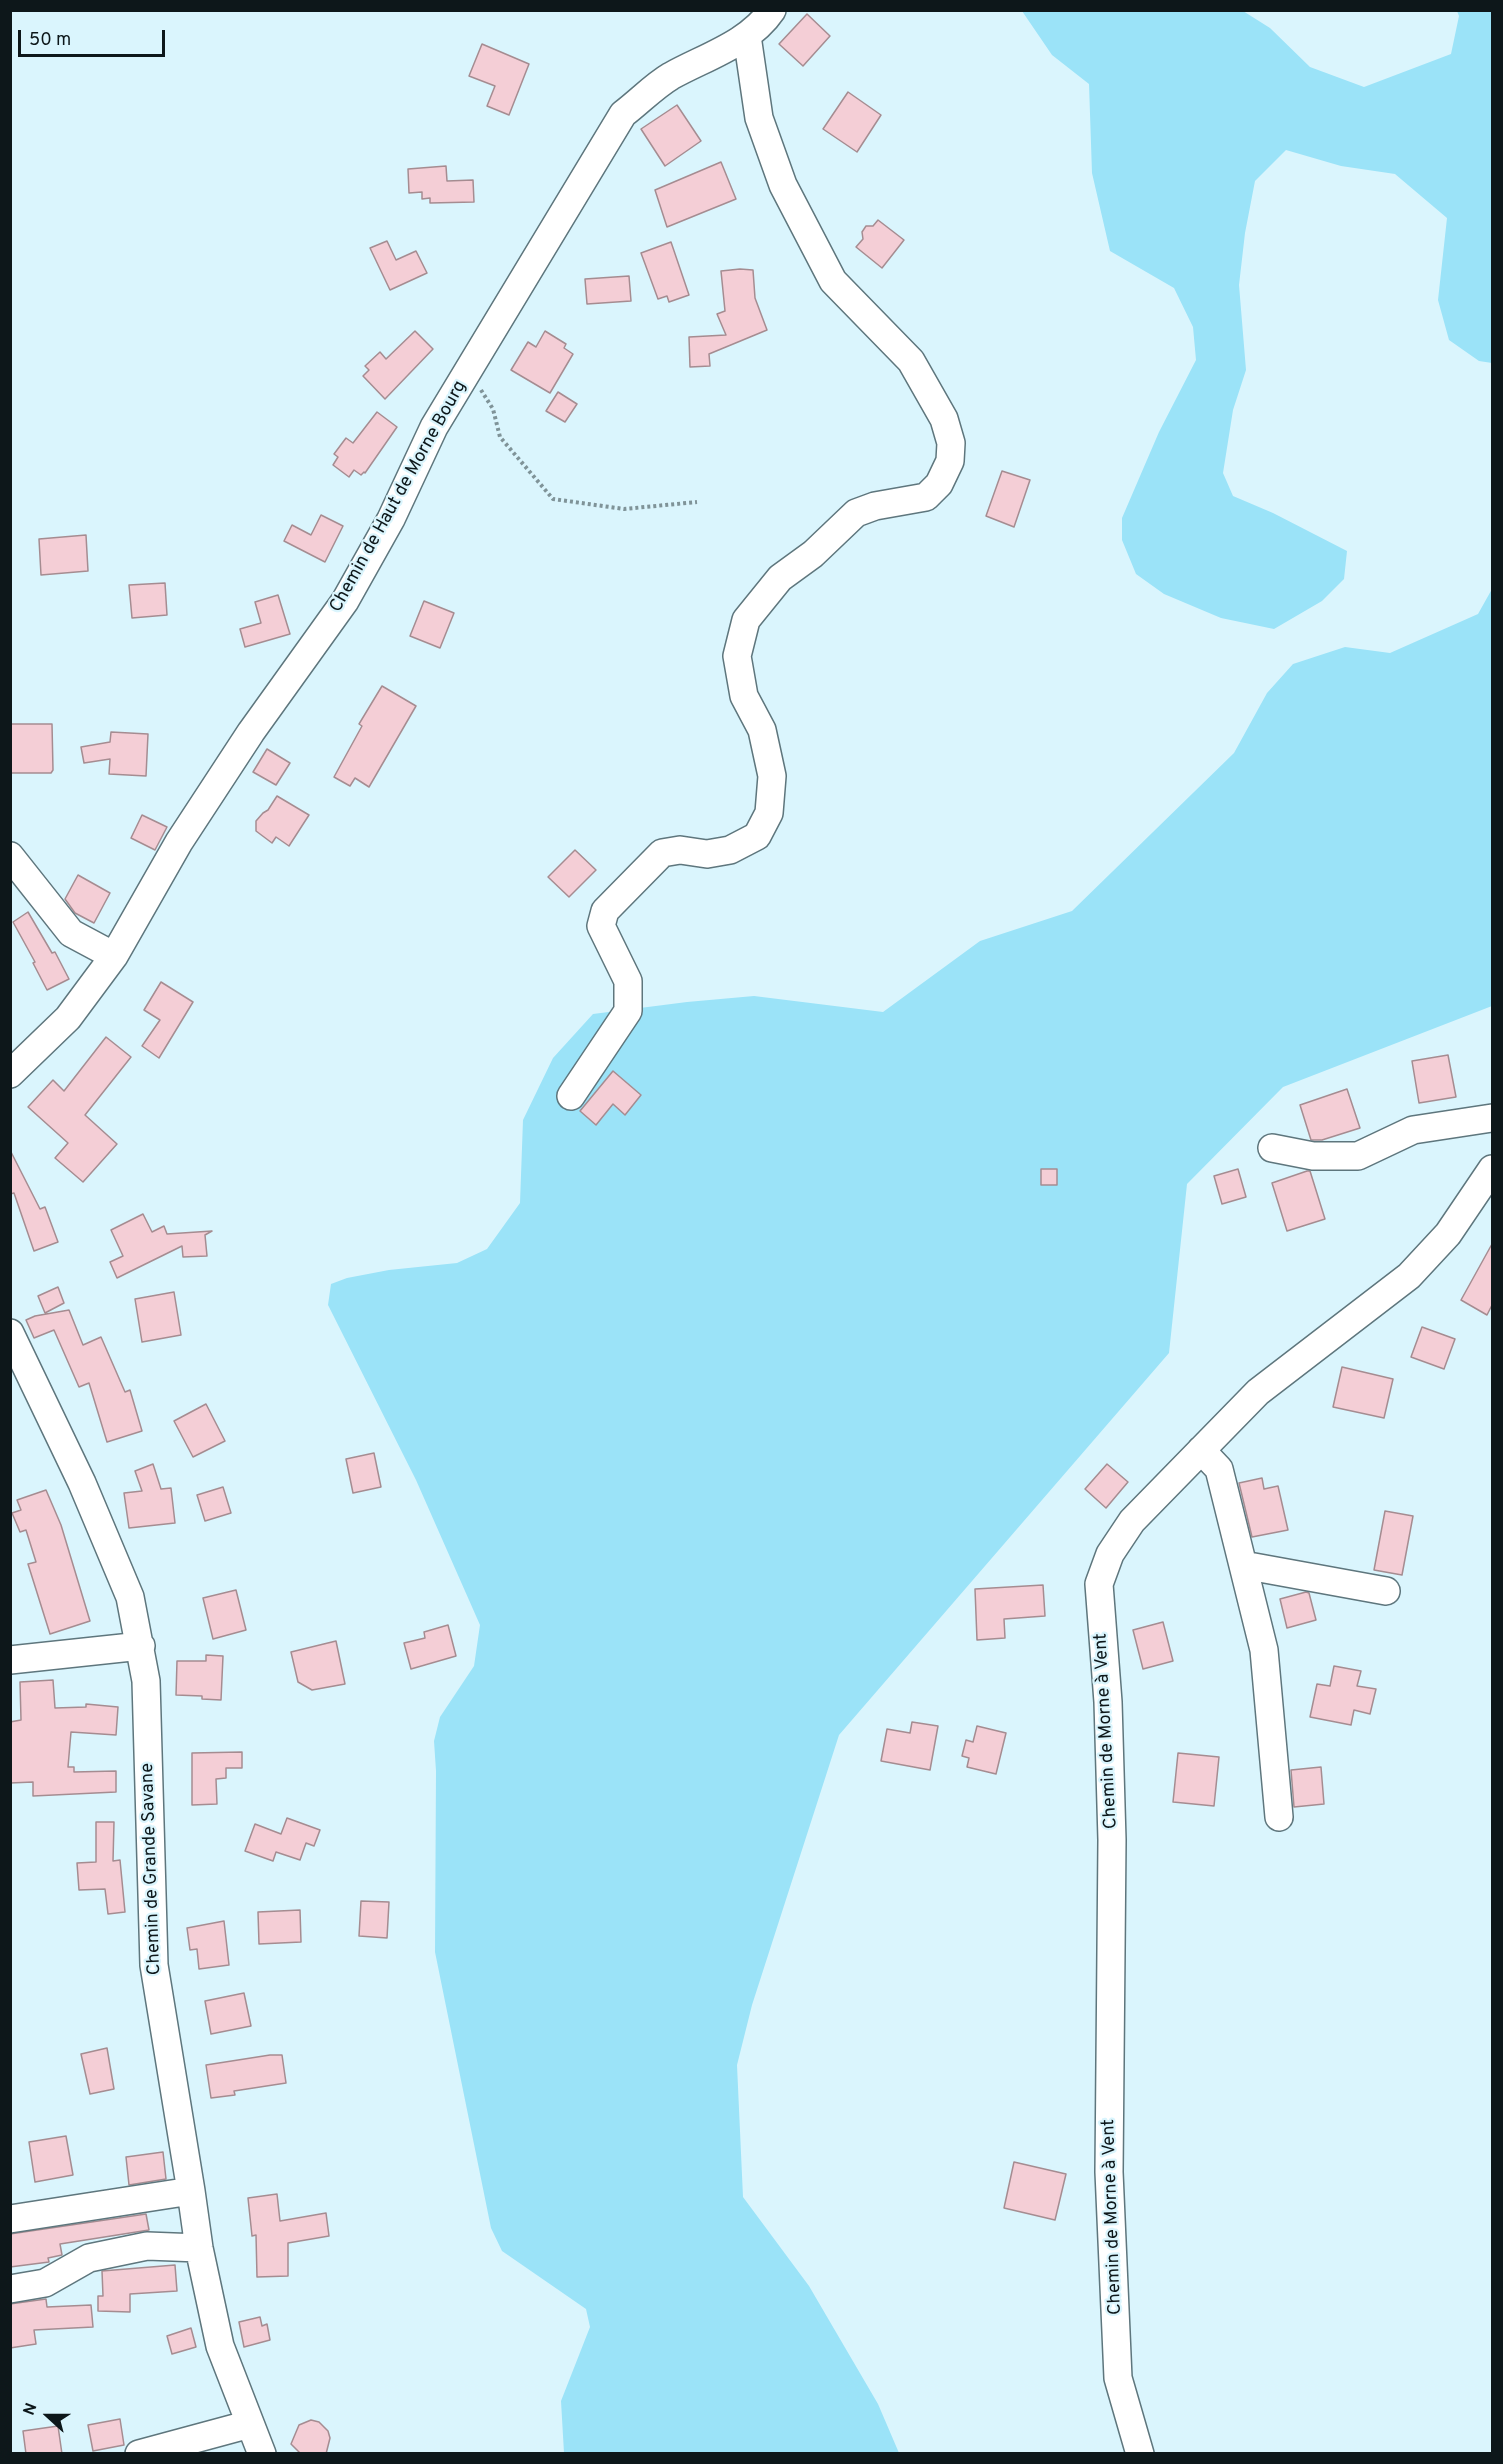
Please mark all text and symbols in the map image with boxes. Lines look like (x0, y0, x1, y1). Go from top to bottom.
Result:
scale bar (21, 18, 168, 56)
text: 50 m (29, 29, 71, 52)
street label: Chemin de Haut de Morne Bourg (326, 377, 472, 617)
street label: Chemin de Morne à Vent (1091, 1633, 1123, 1829)
street label: Chemin de Grande Savane (138, 1763, 166, 1975)
street label: Chemin de Morne à Vent (1099, 2119, 1127, 2315)
north arrow (18, 2386, 78, 2446)
text: N (20, 2401, 43, 2419)

